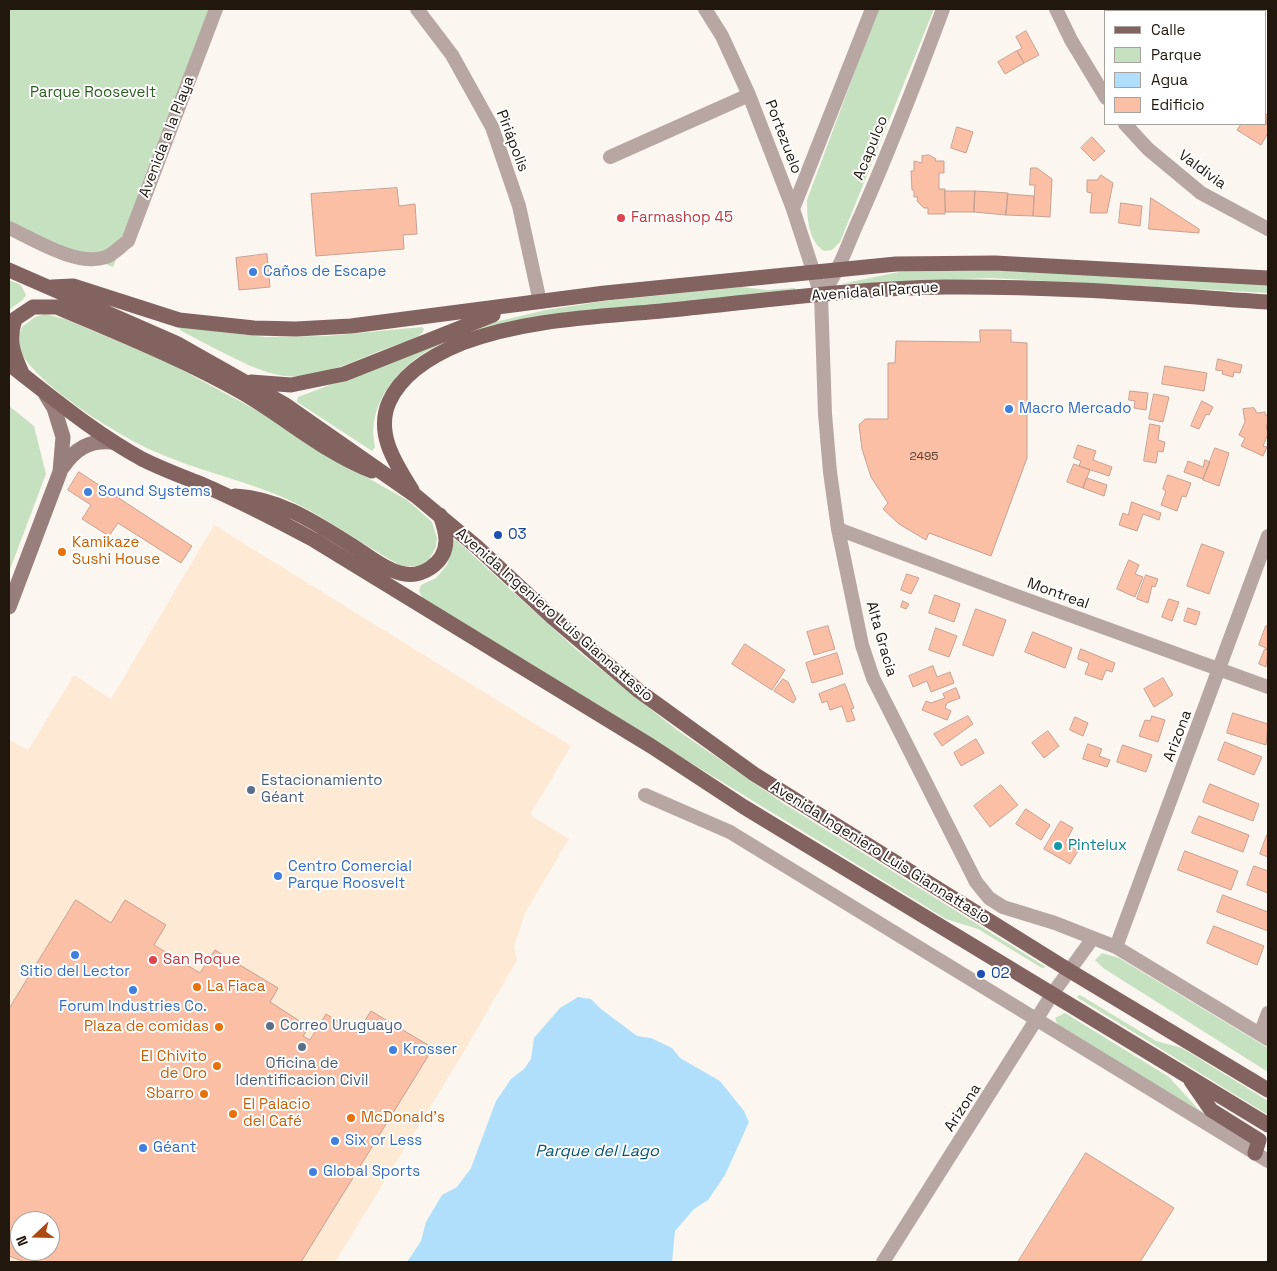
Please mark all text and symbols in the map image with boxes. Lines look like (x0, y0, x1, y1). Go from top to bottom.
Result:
legend (1104, 10, 1267, 125)
text: Calle (1151, 20, 1186, 39)
text: Parque (1151, 45, 1202, 64)
text: Agua (1151, 70, 1188, 89)
street label: Avenida a la Playa (136, 74, 198, 200)
park label: Parque Roosevelt (30, 84, 156, 102)
text: Edificio (1151, 95, 1205, 114)
street label: Portezuelo (761, 97, 805, 177)
street label: Piriápolis (492, 108, 532, 174)
street label: Acapulco (850, 113, 892, 183)
street label: Valdivia (1175, 147, 1229, 193)
place label: Farmashop 45 (631, 209, 733, 227)
marker: Farmashop 45 (615, 212, 627, 224)
place label: Caños de Escape (263, 263, 386, 281)
marker: Caños de Escape (247, 266, 259, 278)
street label: Avenida al Parque (811, 279, 939, 305)
place label: Macro Mercado (1019, 400, 1131, 418)
marker: Macro Mercado (1003, 403, 1015, 415)
house number: 2495 (910, 450, 938, 464)
place label: Sound Systems (98, 483, 211, 501)
marker: Sound Systems (82, 486, 94, 498)
street label: Avenida Ingeniero Luis Giannattasio (452, 524, 656, 706)
place label: 03 (508, 526, 527, 544)
marker: 03 (492, 529, 504, 541)
place label: Kamikaze Sushi House (72, 534, 160, 569)
marker: Kamikaze Sushi House (56, 546, 68, 558)
street label: Montreal (1025, 574, 1091, 614)
street label: Alta Gracia (862, 599, 900, 679)
street label: Arizona (1160, 708, 1196, 764)
place label: Estacionamiento Géant (261, 772, 383, 807)
street label: Avenida Ingeniero Luis Giannattasio (767, 778, 993, 928)
marker: Estacionamiento Géant (245, 784, 257, 796)
place label: Pintelux (1068, 837, 1127, 855)
marker: Pintelux (1052, 840, 1064, 852)
place label: Centro Comercial Parque Roosvelt (288, 858, 412, 893)
marker: Centro Comercial Parque Roosvelt (272, 870, 284, 882)
marker: Sitio del Lector (69, 949, 81, 961)
place label: San Roque (163, 951, 240, 969)
marker: San Roque (147, 954, 159, 966)
place label: Sitio del Lector (20, 963, 130, 981)
place label: 02 (991, 965, 1010, 983)
marker: 02 (975, 968, 987, 980)
place label: La Fiaca (207, 978, 265, 996)
marker: La Fiaca (191, 981, 203, 993)
marker: Forum Industries Co. (127, 984, 139, 996)
place label: Forum Industries Co. (59, 998, 207, 1016)
place label: Correo Uruguayo (280, 1017, 402, 1035)
place label: Plaza de comidas (84, 1018, 209, 1036)
marker: Correo Uruguayo (264, 1020, 276, 1032)
marker: Plaza de comidas (213, 1021, 225, 1033)
marker: Oficina de Identificacion Civil (296, 1041, 308, 1053)
place label: Krosser (403, 1041, 457, 1059)
marker: Krosser (387, 1044, 399, 1056)
place label: El Chivito de Oro (141, 1048, 207, 1083)
place label: Oficina de Identificacion Civil (236, 1055, 368, 1090)
marker: El Chivito de Oro (211, 1060, 223, 1072)
street label: Arizona (941, 1081, 985, 1135)
place label: Sbarro (146, 1085, 194, 1103)
marker: Sbarro (198, 1088, 210, 1100)
place label: El Palacio del Café (243, 1096, 310, 1131)
marker: El Palacio del Café (227, 1108, 239, 1120)
place label: McDonald's (361, 1109, 445, 1127)
marker: McDonald's (345, 1112, 357, 1124)
place label: Six or Less (345, 1132, 422, 1150)
marker: Six or Less (329, 1135, 341, 1147)
place label: Géant (153, 1139, 196, 1157)
marker: Géant (137, 1142, 149, 1154)
water label: Parque del Lago (535, 1142, 659, 1162)
place label: Global Sports (323, 1163, 420, 1181)
marker: Global Sports (307, 1166, 319, 1178)
north arrow (10, 1211, 60, 1261)
text: N (12, 1233, 32, 1249)

